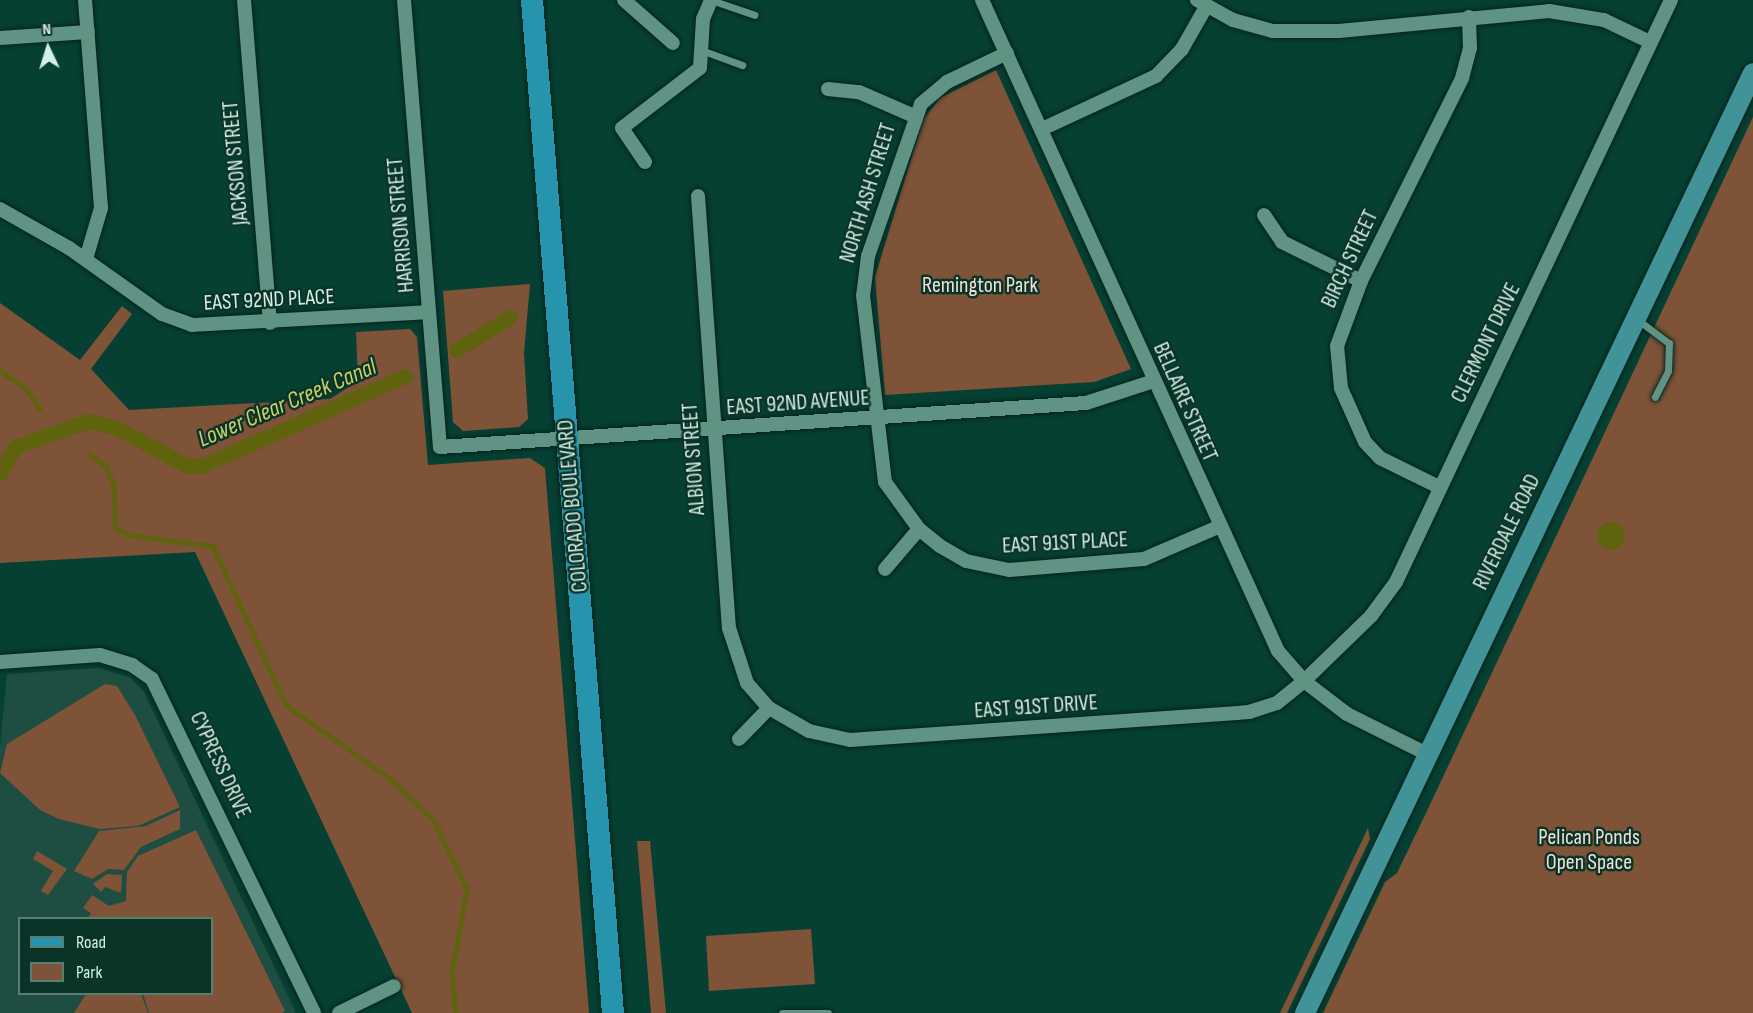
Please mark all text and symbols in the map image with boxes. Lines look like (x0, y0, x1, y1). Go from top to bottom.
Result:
north arrow (18, 18, 78, 78)
text: N (42, 20, 52, 39)
street label: JACKSON STREET (217, 100, 255, 226)
street label: NORTH ASH STREET (834, 120, 902, 266)
street label: HARRISON STREET (382, 156, 420, 294)
street label: BIRCH STREET (1316, 206, 1384, 312)
park label: Remington Park (922, 273, 1038, 299)
street label: CLERMONT DRIVE (1446, 279, 1526, 407)
street label: EAST 92ND PLACE (203, 283, 335, 317)
street label: BELLAIRE STREET (1147, 338, 1223, 466)
water label: Lower Clear Creek Canal (194, 352, 380, 454)
street label: EAST 92ND AVENUE (726, 385, 870, 421)
street label: ALBION STREET (677, 402, 711, 516)
street label: COLORADO BOULEVARD (552, 419, 594, 593)
street label: RIVERDALE ROAD (1468, 470, 1546, 594)
street label: EAST 91ST PLACE (1002, 527, 1128, 559)
street label: EAST 91ST DRIVE (973, 690, 1099, 724)
street label: CYPRESS DRIVE (184, 708, 256, 822)
park label: Pelican Ponds Open Space (1538, 824, 1640, 876)
legend (18, 917, 213, 995)
text: Road (76, 932, 106, 953)
text: Park (76, 962, 102, 983)

